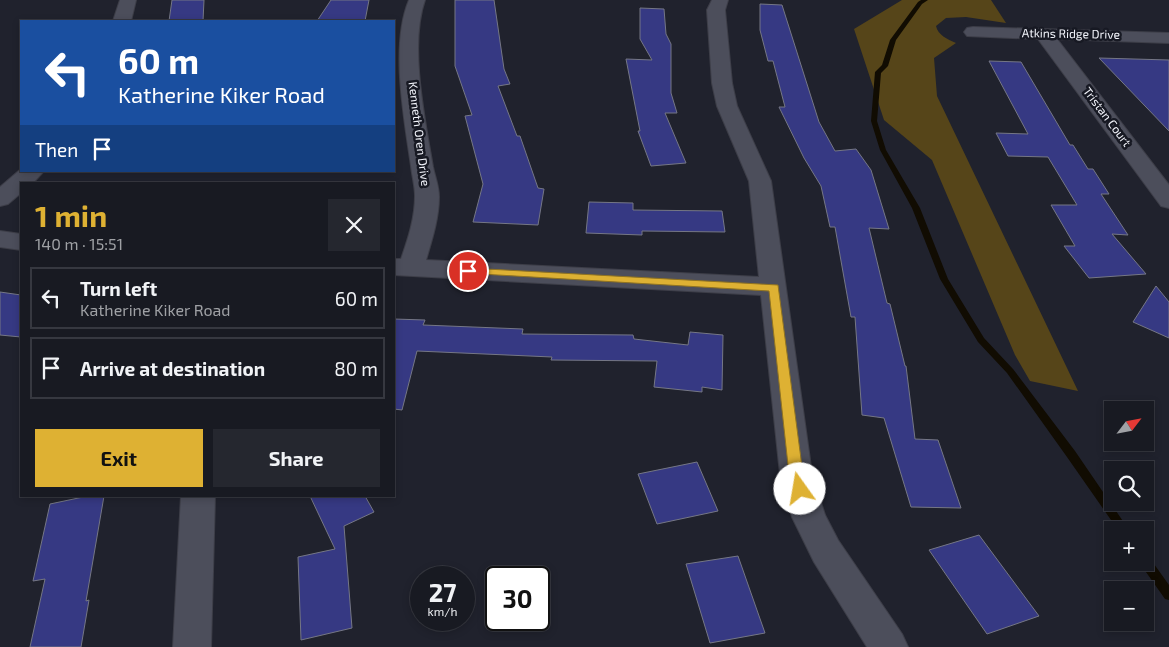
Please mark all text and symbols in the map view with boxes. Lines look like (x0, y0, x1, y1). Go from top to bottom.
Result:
street label: Atkins Ridge Drive (1022, 25, 1120, 41)
text: 60 m (118, 39, 199, 81)
icon: left (35, 40, 100, 105)
text: Katherine Kiker Road (118, 81, 325, 107)
street label: Kenneth Oren Drive (407, 81, 433, 187)
street label: Tristan Court (1081, 84, 1135, 149)
icon: arrive (88, 135, 116, 163)
text: Then (35, 138, 78, 161)
text: 1 min (35, 197, 107, 233)
button: close (328, 199, 380, 251)
text: 140 m · 15:51 (35, 234, 123, 253)
pin (447, 250, 489, 292)
icon: arrive (454, 257, 482, 285)
text: Turn left (80, 277, 157, 300)
icon: left (37, 284, 65, 312)
text: 60 m (335, 287, 378, 310)
text: Katherine Kiker Road (80, 300, 230, 319)
icon: arrive (37, 354, 65, 382)
text: Arrive at destination (80, 357, 265, 380)
text: 80 m (334, 357, 378, 380)
north arrow (1104, 401, 1154, 451)
map controls (1104, 401, 1154, 631)
button: Exit (35, 429, 203, 487)
button: Share (213, 429, 380, 487)
button: search (1104, 461, 1154, 511)
position arrow (773, 462, 825, 514)
button: + (1104, 521, 1154, 571)
speed limit sign: 30 (485, 566, 550, 631)
text: 27 (429, 577, 456, 607)
button: − (1104, 581, 1154, 631)
text: km/h (428, 604, 457, 618)

